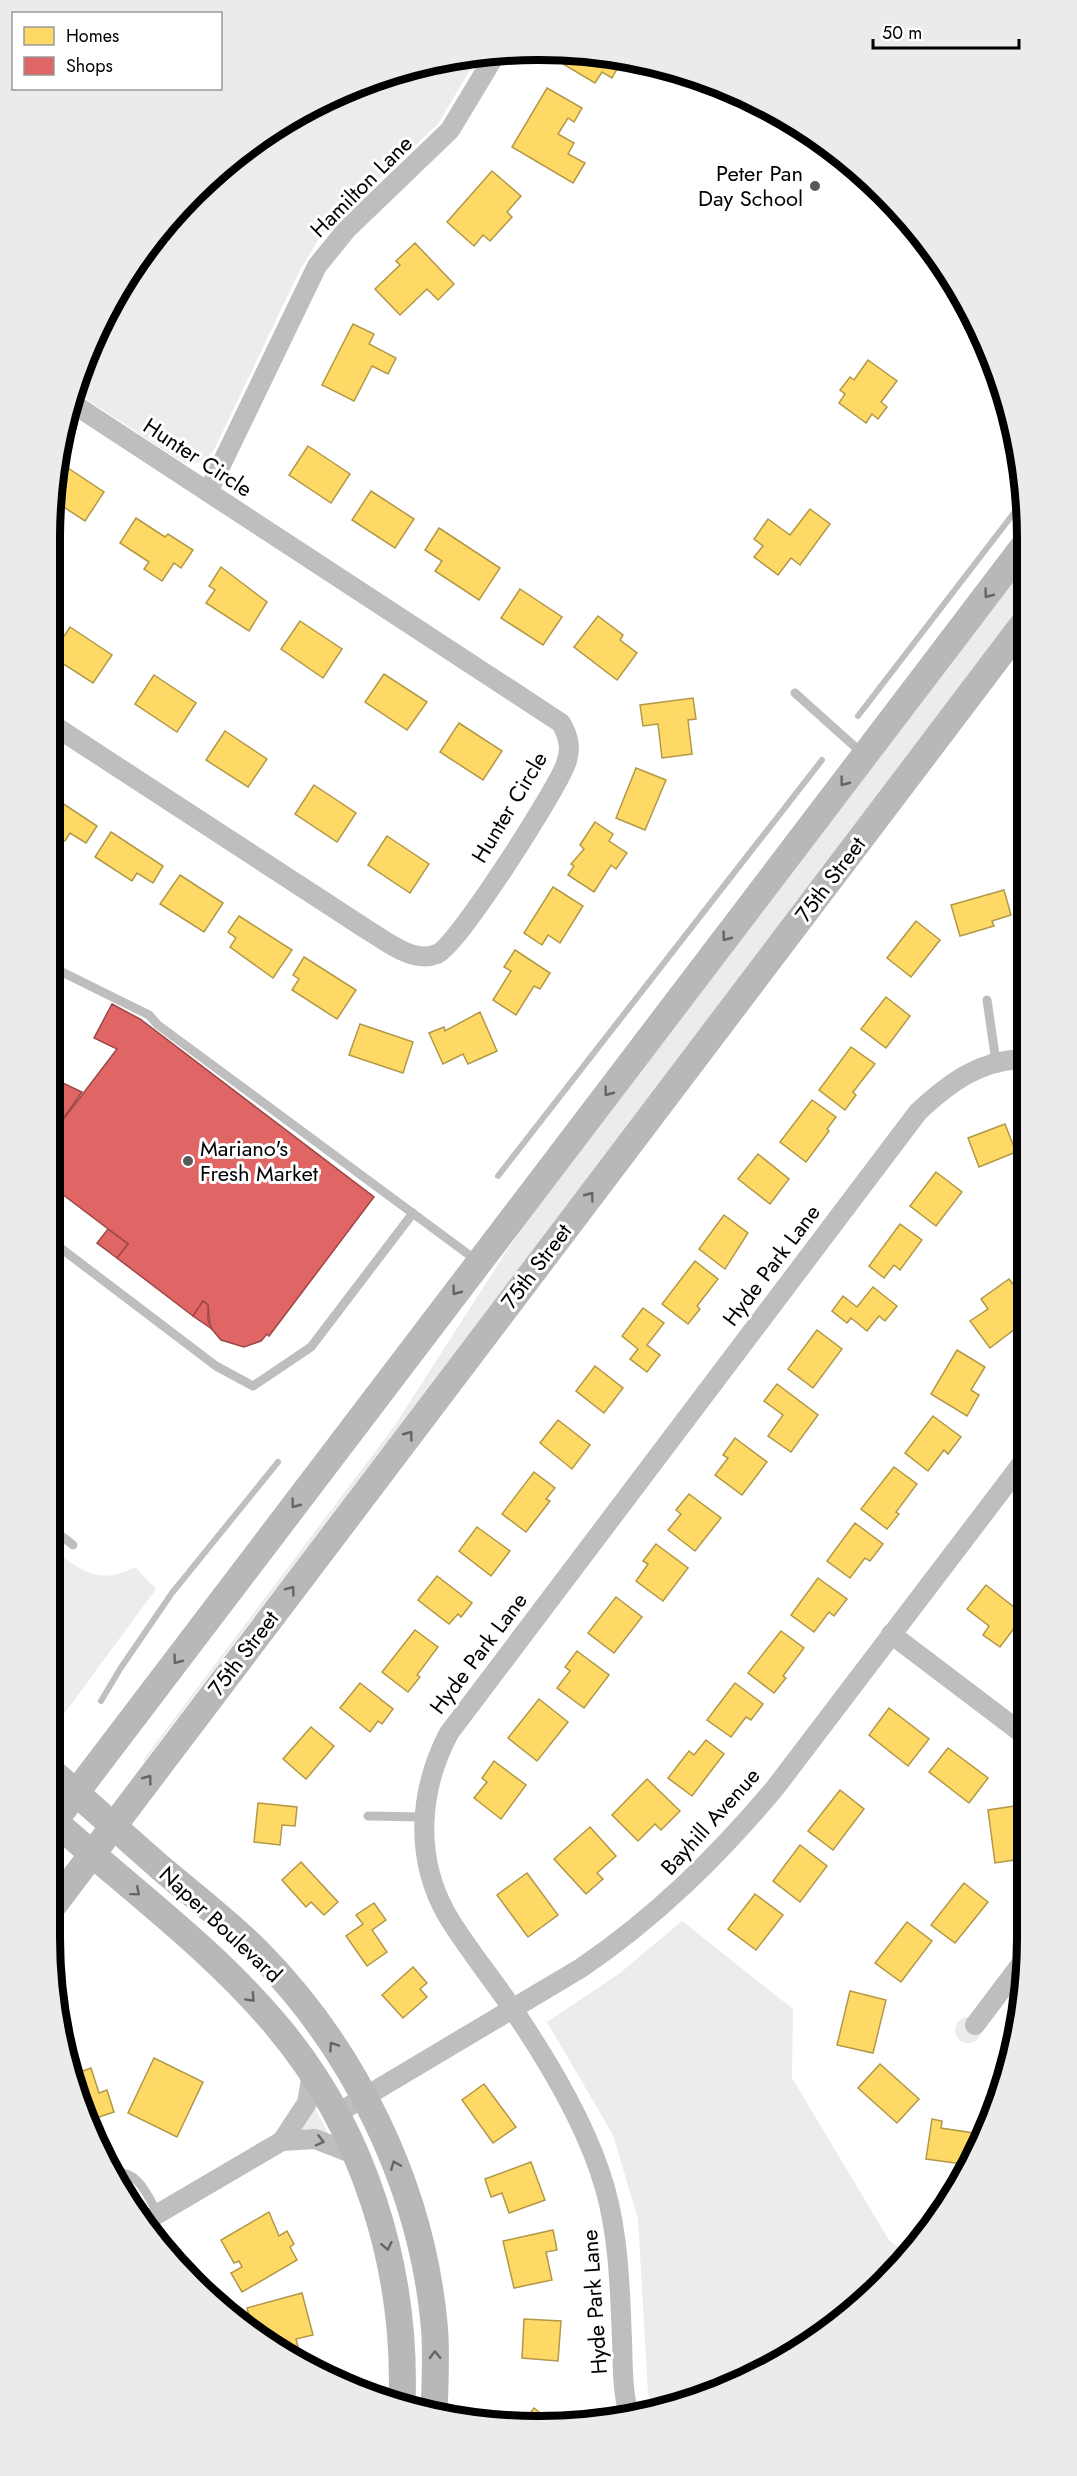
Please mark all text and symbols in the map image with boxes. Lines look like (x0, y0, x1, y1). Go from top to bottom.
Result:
legend (12, 12, 222, 90)
scale bar (873, 12, 1018, 50)
text: 50 m (882, 20, 922, 46)
text: Homes (66, 23, 119, 49)
text: Shops (66, 53, 113, 79)
street label: Hamilton Lane (303, 128, 419, 244)
place label: Peter Pan Day School (698, 157, 803, 214)
marker: Peter Pan Day School (808, 179, 822, 193)
street label: Hunter Circle (137, 410, 259, 504)
one-way arrow (984, 587, 995, 598)
street label: Hunter Circle (463, 745, 555, 869)
one-way arrow (841, 775, 852, 786)
street label: 75th Street (787, 829, 873, 929)
one-way arrow (722, 931, 733, 942)
one-way arrow (604, 1086, 615, 1097)
place label: Mariano's Fresh Market (200, 1132, 319, 1189)
marker: Mariano's Fresh Market (181, 1154, 195, 1168)
one-way arrow (582, 1191, 593, 1202)
street label: Hyde Park Lane (715, 1197, 827, 1333)
street label: 75th Street (493, 1216, 579, 1316)
one-way arrow (453, 1284, 464, 1295)
one-way arrow (401, 1431, 412, 1442)
one-way arrow (291, 1497, 302, 1508)
street label: Hyde Park Lane (422, 1585, 534, 1721)
one-way arrow (283, 1586, 294, 1597)
street label: 75th Street (200, 1603, 286, 1703)
one-way arrow (173, 1653, 184, 1664)
street label: Bayhill Avenue (653, 1760, 767, 1882)
one-way arrow (140, 1775, 151, 1786)
street label: Naper Boulevard (152, 1858, 290, 1990)
one-way arrow (129, 1885, 140, 1896)
one-way arrow (244, 1991, 255, 2001)
one-way arrow (329, 2042, 340, 2053)
one-way arrow (315, 2134, 325, 2147)
one-way arrow (390, 2161, 402, 2172)
street label: Hyde Park Lane (573, 2229, 615, 2375)
one-way arrow (380, 2241, 393, 2251)
one-way arrow (429, 2351, 441, 2360)

